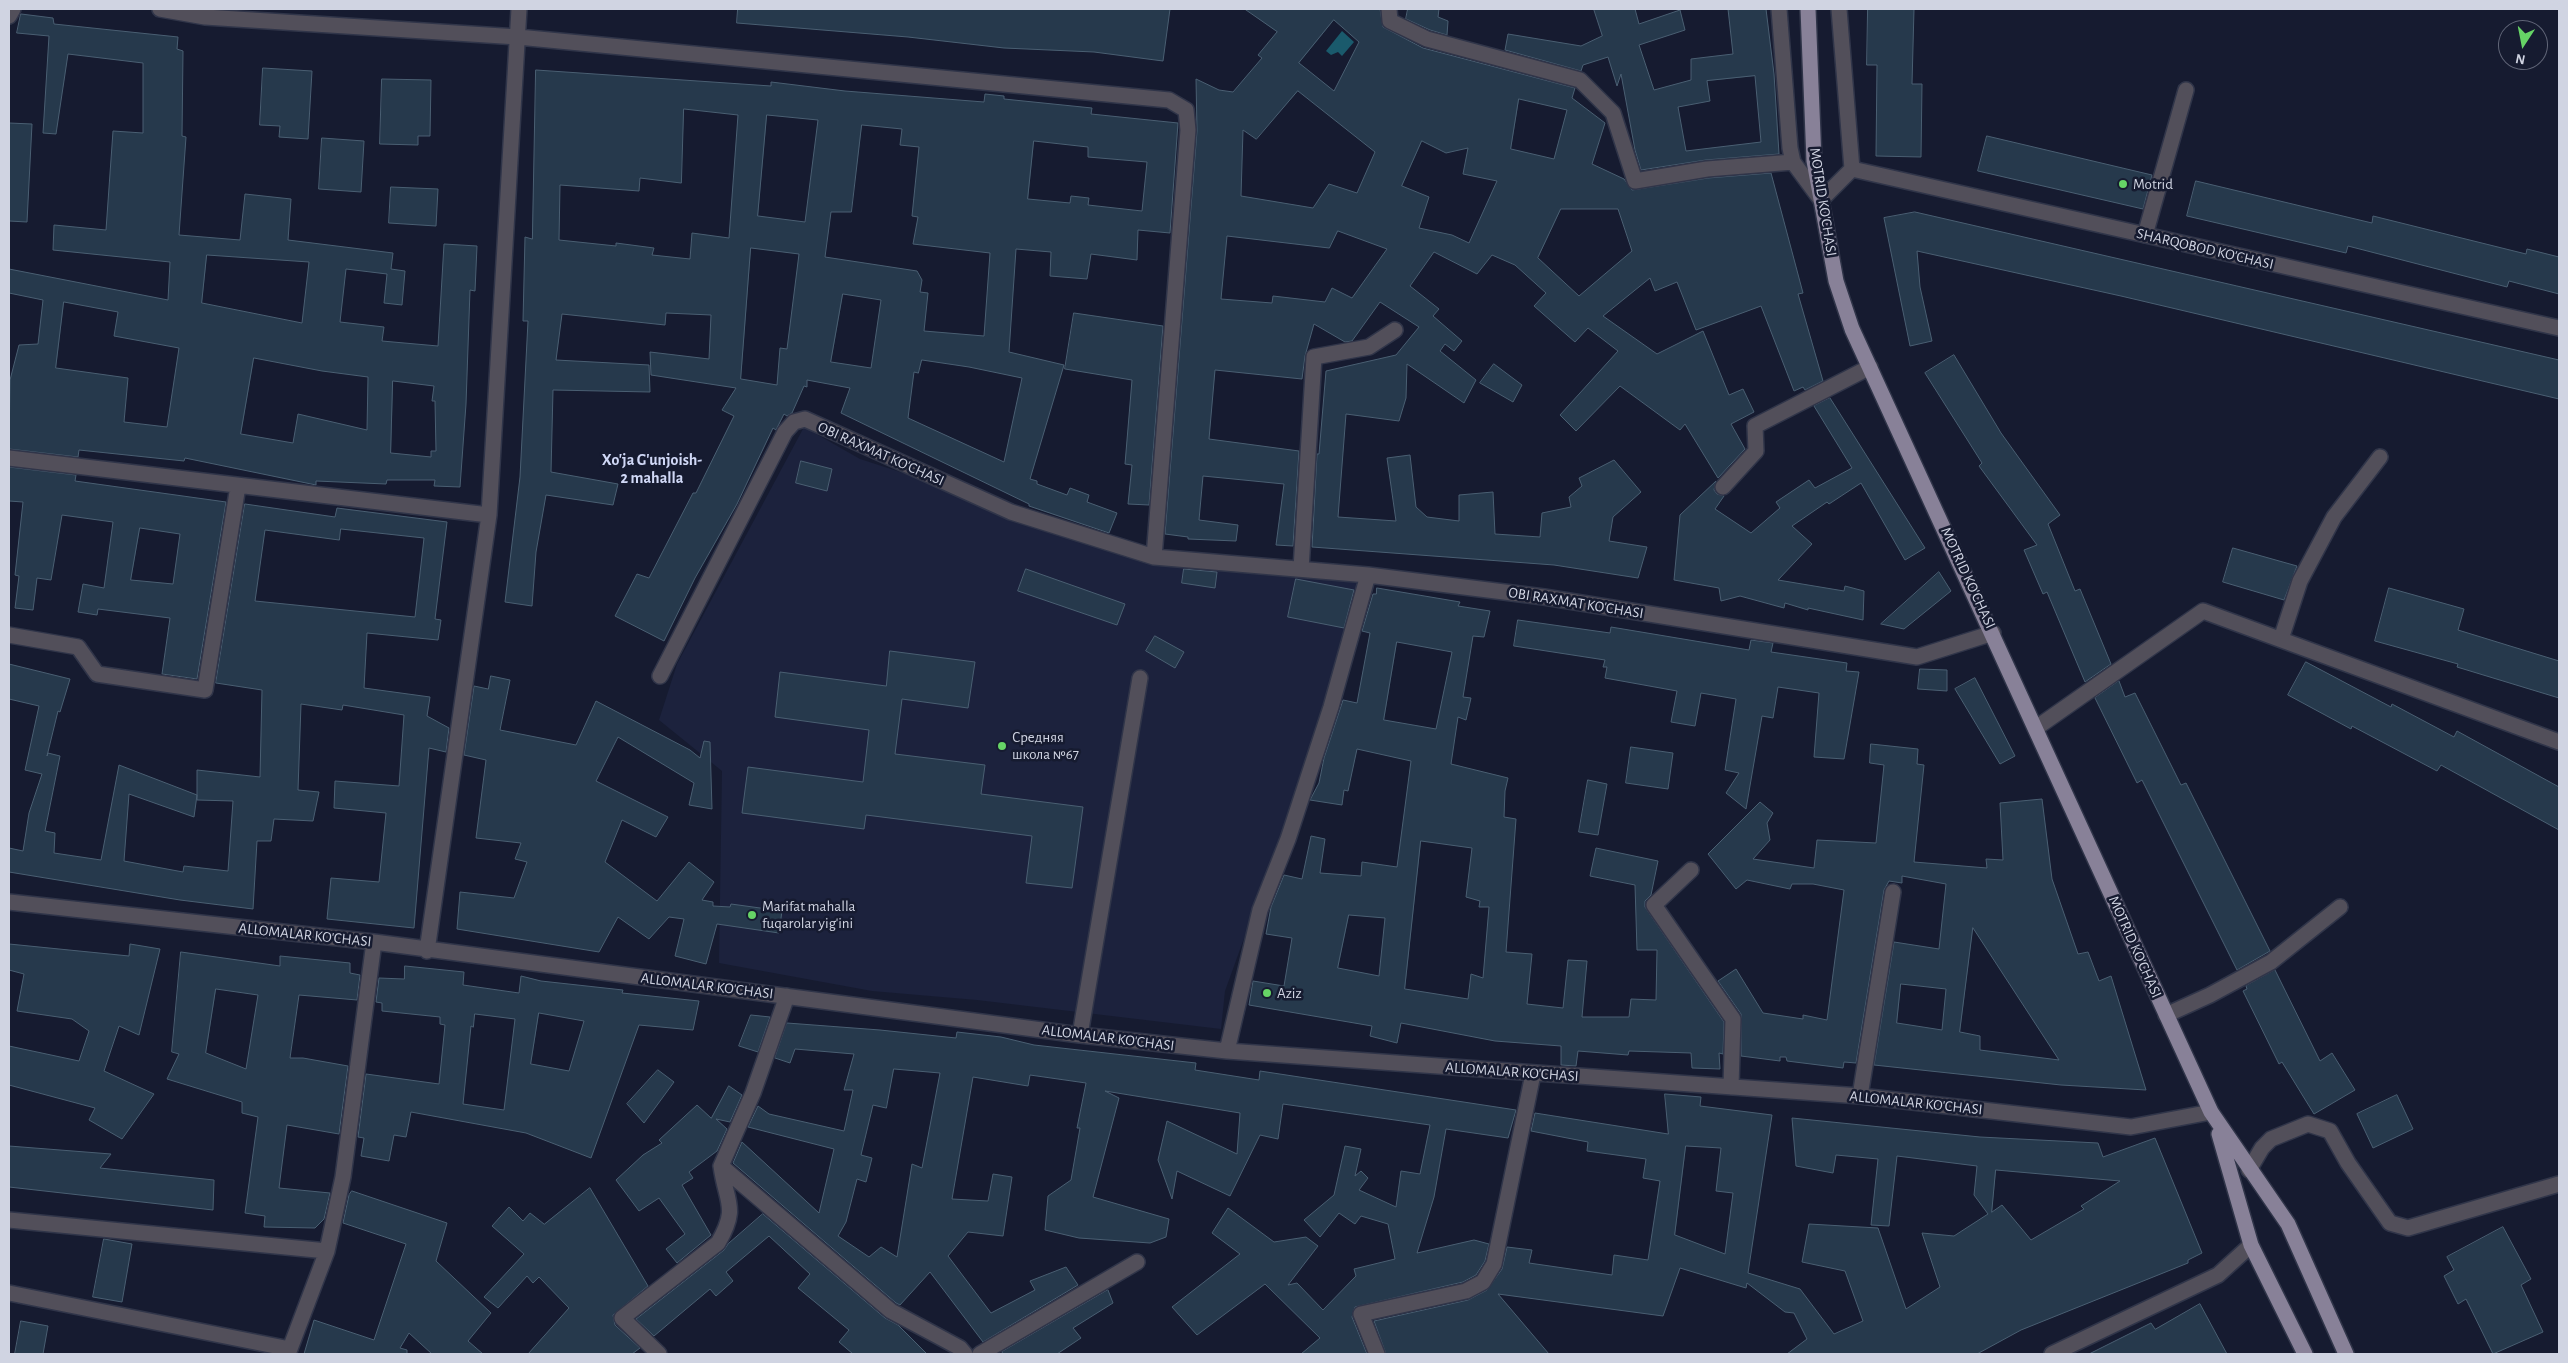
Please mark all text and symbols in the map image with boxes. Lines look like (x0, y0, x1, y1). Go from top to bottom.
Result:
north arrow (2498, 20, 2548, 70)
text: N (2514, 51, 2526, 67)
street label: MOTRID KO'CHASI (1806, 146, 1840, 258)
place label: Motrid (2133, 175, 2173, 193)
marker: Motrid (2117, 178, 2129, 190)
street label: SHARQOBOD KO'CHASI (2135, 224, 2275, 274)
street label: OBI RAXMAT KO'CHASI (815, 418, 947, 490)
district label: Xo'ja G'unjoish- 2 mahalla (602, 450, 702, 488)
street label: MOTRID KO'CHASI (1937, 524, 1999, 632)
street label: OBI RAXMAT KO'CHASI (1507, 583, 1645, 623)
place label: Средняя школа №67 (1012, 728, 1079, 763)
marker: Средняя школа №67 (996, 740, 1008, 752)
street label: MOTRID KO'CHASI (2104, 893, 2166, 1001)
place label: Marifat mahalla fuqarolar yig'ini (762, 897, 856, 932)
marker: Marifat mahalla fuqarolar yig'ini (746, 909, 758, 921)
street label: ALLOMALAR KO'CHASI (238, 919, 372, 951)
street label: ALLOMALAR KO'CHASI (640, 969, 774, 1003)
place label: Aziz (1277, 984, 1302, 1002)
marker: Aziz (1261, 987, 1273, 999)
street label: ALLOMALAR KO'CHASI (1041, 1021, 1175, 1055)
street label: ALLOMALAR KO'CHASI (1445, 1058, 1579, 1086)
street label: ALLOMALAR KO'CHASI (1849, 1087, 1983, 1119)

